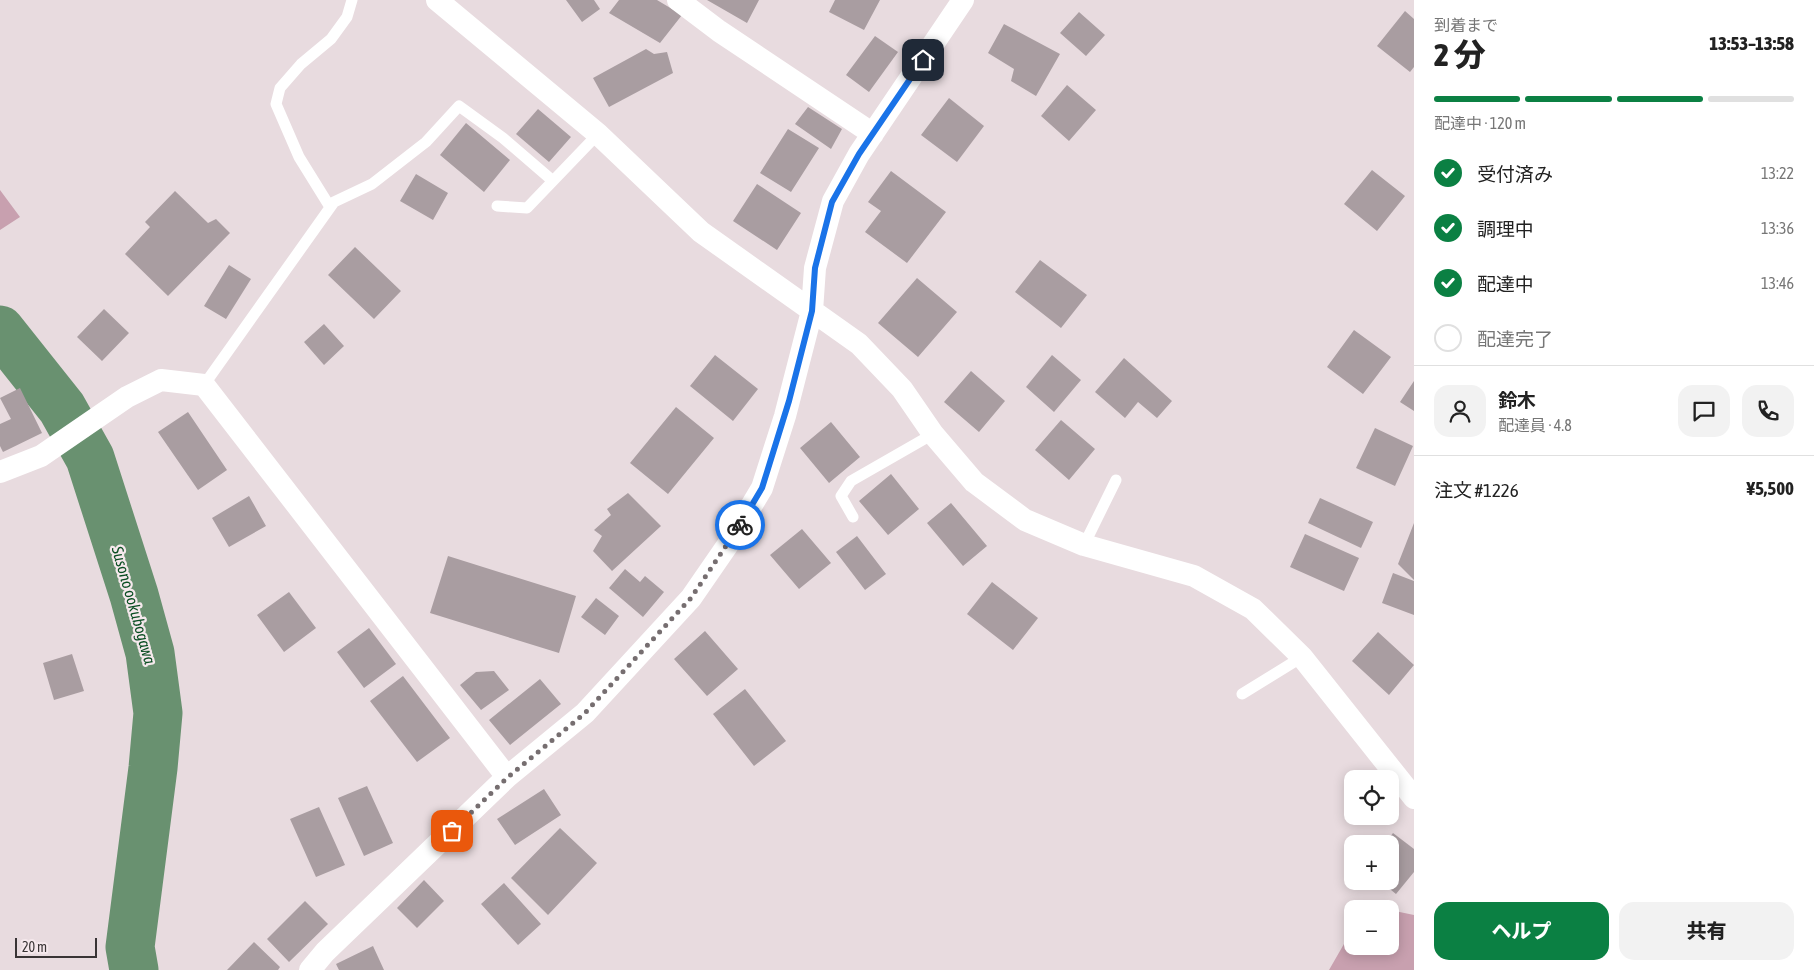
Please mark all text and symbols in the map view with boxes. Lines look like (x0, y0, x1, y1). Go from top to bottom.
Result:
text: 到着まで (1434, 16, 1498, 34)
text: 13:53–13:58 (1709, 32, 1794, 54)
text: 2 分 (1434, 36, 1485, 73)
pin (902, 39, 944, 81)
icon: home (909, 46, 937, 74)
text: 配達中 · 120 m (1434, 114, 1526, 132)
icon: check (1434, 159, 1462, 187)
text: 受付済み (1477, 163, 1553, 185)
text: 13:22 (1761, 164, 1794, 182)
icon: check (1434, 214, 1462, 242)
text: 調理中 (1477, 218, 1534, 240)
text: 13:36 (1761, 219, 1794, 237)
icon: check (1434, 269, 1462, 297)
text: 配達中 (1477, 273, 1534, 295)
text: 13:46 (1761, 274, 1794, 292)
text: 配達完了 (1477, 328, 1553, 350)
button: person (1434, 385, 1486, 437)
button: chat (1678, 385, 1730, 437)
button: phone (1742, 385, 1794, 437)
text: 鈴木 (1498, 389, 1536, 411)
text: 配達員 · 4.8 (1498, 416, 1572, 434)
text: ¥5,500 (1746, 477, 1794, 499)
text: 注文 #1226 (1434, 479, 1519, 501)
courier (715, 500, 765, 550)
icon: bike (726, 511, 754, 539)
water label: Susono ookubogawa (107, 543, 160, 667)
map controls (1344, 770, 1399, 955)
button: locate (1344, 770, 1399, 825)
pin (431, 810, 473, 852)
icon: bag (438, 817, 466, 845)
button: + (1344, 835, 1399, 890)
button: − (1344, 900, 1399, 955)
button: ヘルプ (1434, 902, 1609, 960)
button: 共有 (1619, 902, 1794, 960)
scale bar (15, 935, 98, 958)
text: 20 m (22, 939, 47, 955)

